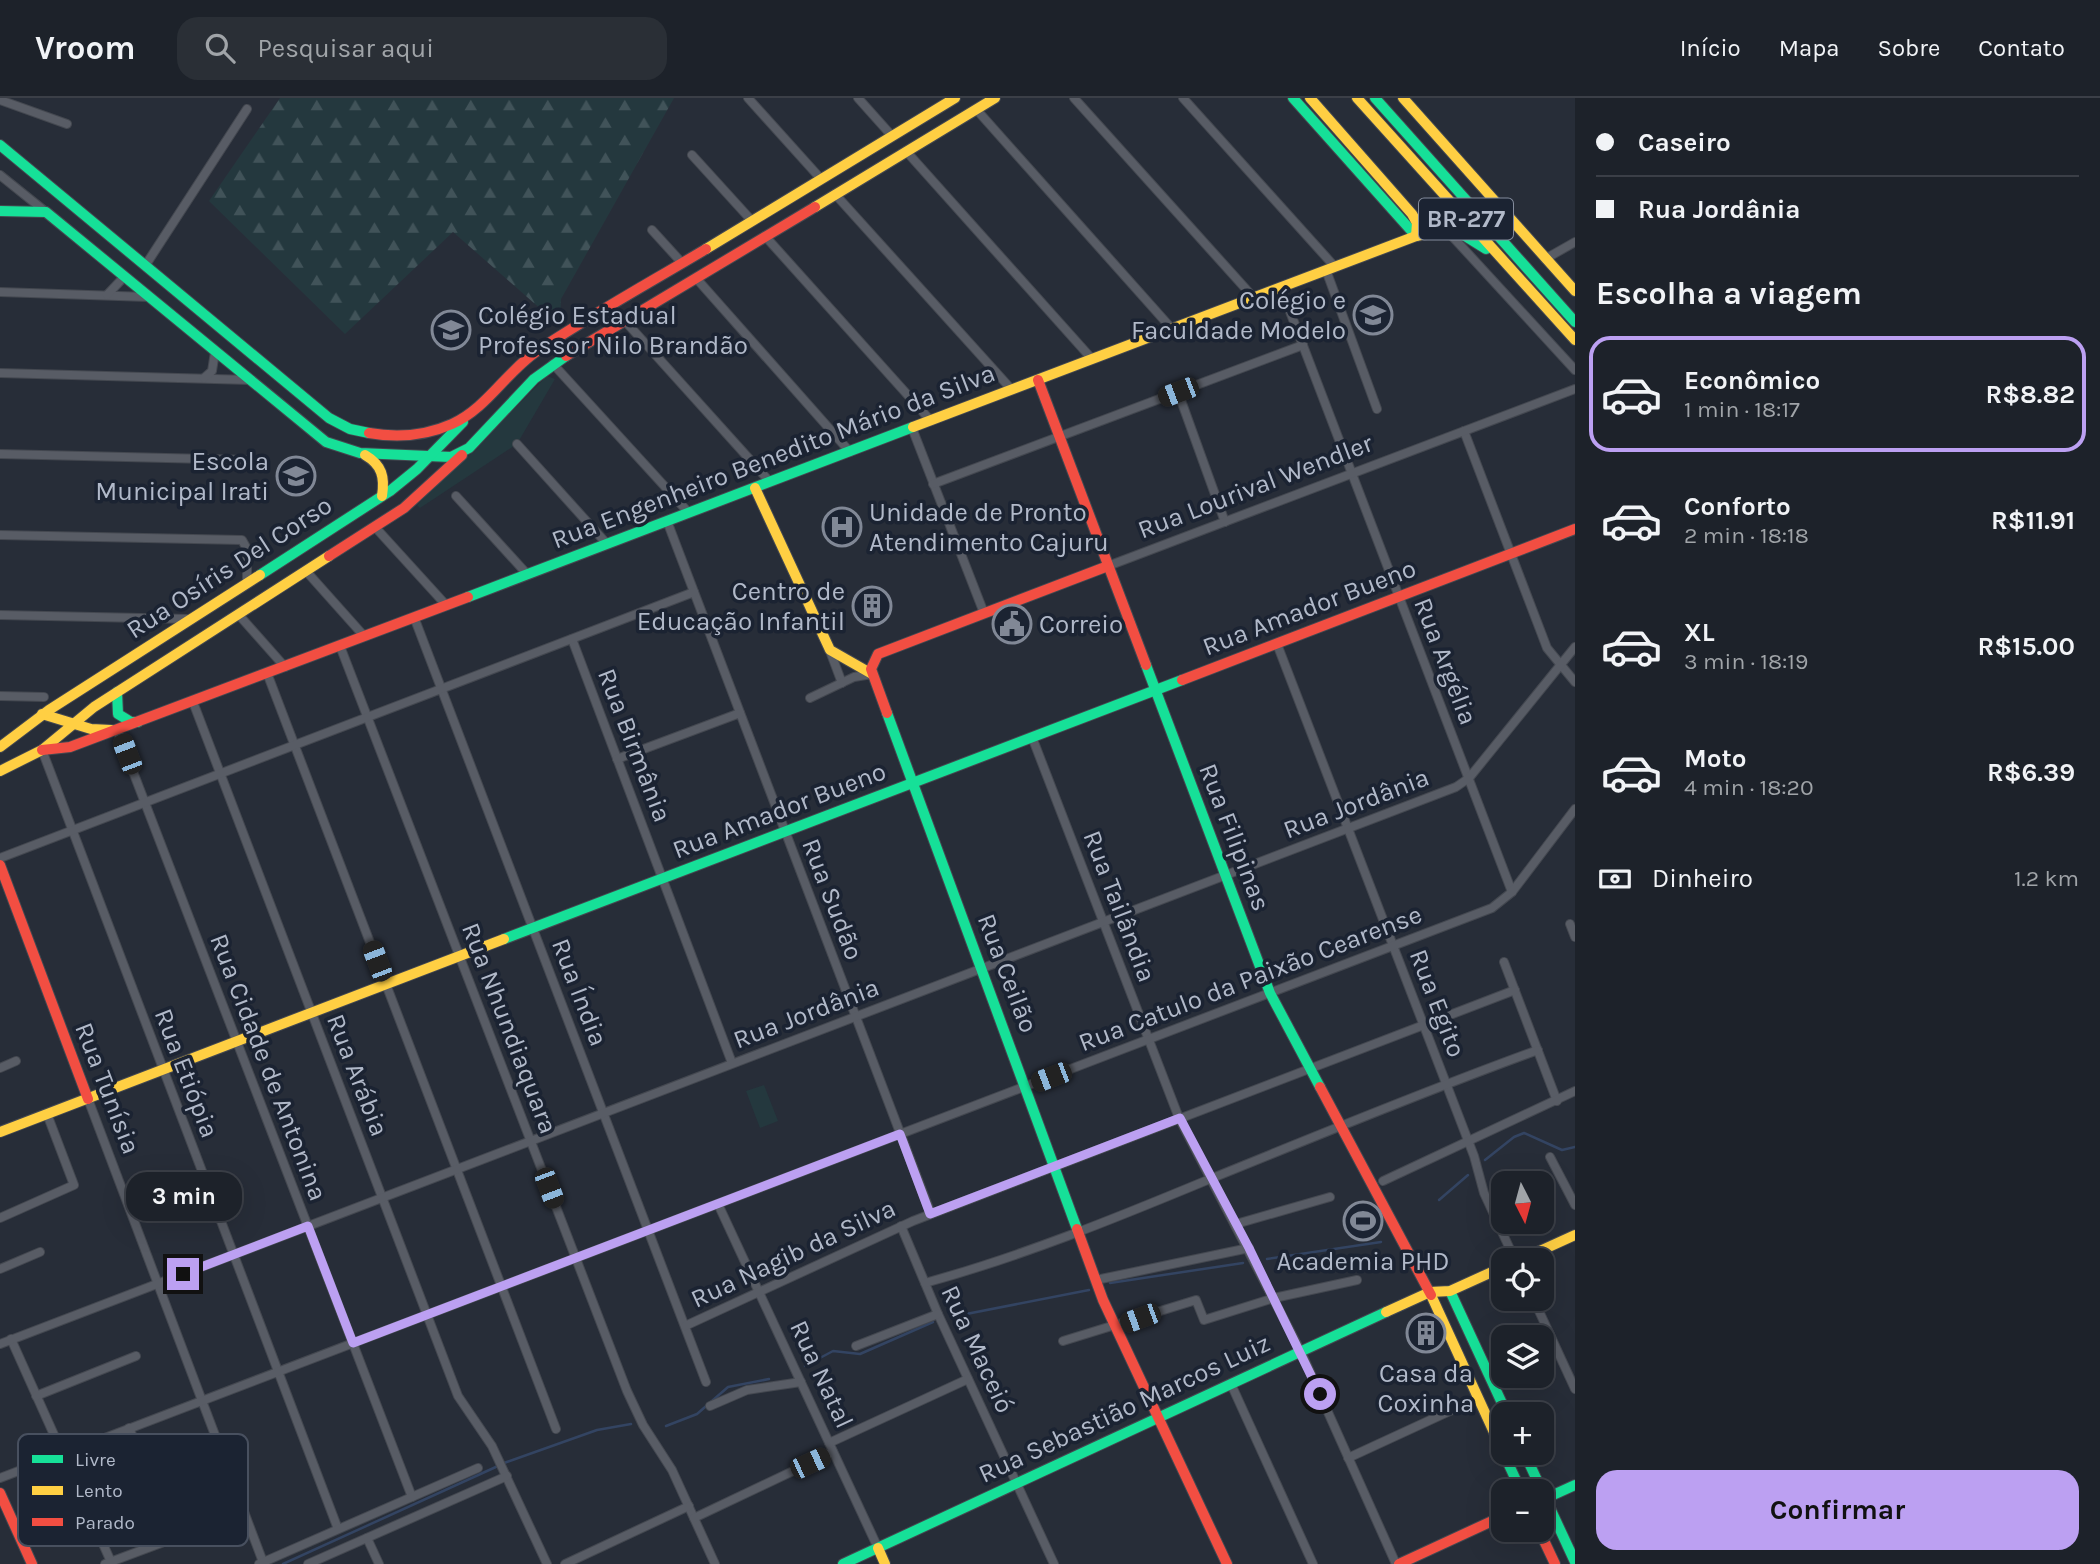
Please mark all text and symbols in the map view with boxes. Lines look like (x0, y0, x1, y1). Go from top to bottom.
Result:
search box (177, 17, 667, 80)
text: Vroom (35, 29, 135, 67)
icon: search (201, 29, 239, 67)
text: Pesquisar aqui (257, 33, 434, 64)
text: Início (1680, 34, 1741, 62)
text: Mapa (1779, 34, 1839, 62)
text: Sobre (1877, 34, 1940, 62)
text: Contato (1978, 34, 2065, 62)
text: Caseiro (1638, 127, 1731, 158)
text: Rua Jordânia (1638, 194, 1800, 225)
road number: BR-277 (1419, 198, 1513, 239)
text: Escolha a viagem (1596, 275, 1862, 312)
place label: Colégio e Faculdade Modelo (1131, 285, 1346, 346)
school or university icon: Colégio e Faculdade Modelo (1352, 294, 1394, 336)
place label: Colégio Estadual Professor Nilo Brandão (478, 300, 748, 361)
school or university icon: Colégio Estadual Professor Nilo Brandão (430, 309, 472, 351)
street label: Rua Engenheiro Benedito Mário da Silva (547, 357, 999, 556)
icon: car (1600, 363, 1663, 426)
text: Econômico (1684, 365, 1820, 396)
car (1155, 375, 1202, 409)
text: R$8.82 (1985, 379, 2075, 410)
text: 1 min · 18:17 (1684, 396, 1800, 423)
street label: Rua Lourival Wendler (1133, 427, 1378, 546)
place label: Escola Municipal Irati (95, 446, 269, 507)
school or university icon: Escola Municipal Irati (275, 455, 317, 497)
street label: Rua Osíris Del Corso (121, 489, 338, 645)
icon: car (1600, 489, 1663, 552)
text: Conforto (1684, 491, 1791, 522)
place label: Unidade de Pronto Atendimento Cajuru (869, 497, 1109, 558)
text: R$11.91 (1991, 505, 2075, 536)
hospital icon: Unidade de Pronto Atendimento Cajuru (821, 506, 863, 548)
text: 2 min · 18:18 (1684, 522, 1809, 549)
street label: Rua Amador Bueno (1198, 552, 1420, 662)
place label: Centro de Educação Infantil (637, 576, 845, 637)
building icon: Centro de Educação Infantil (851, 585, 893, 627)
street label: Rua Argélia (1407, 593, 1484, 729)
public building icon: Correio (991, 603, 1033, 645)
place label: Correio (1039, 609, 1123, 640)
icon: car (1600, 615, 1663, 678)
text: XL (1684, 617, 1715, 648)
text: R$15.00 (1977, 631, 2075, 662)
text: 3 min · 18:19 (1684, 648, 1808, 675)
street label: Rua Birmânia (591, 664, 678, 826)
car (110, 731, 145, 777)
icon: car (1600, 741, 1663, 804)
text: Moto (1684, 743, 1746, 774)
street label: Rua Amador Bueno (668, 755, 890, 865)
text: R$6.39 (1987, 757, 2075, 788)
street label: Rua Filipinas (1192, 759, 1277, 915)
street label: Rua Jordânia (1279, 761, 1433, 845)
text: 4 min · 18:20 (1684, 774, 1814, 801)
street label: Rua Tailândia (1076, 826, 1163, 986)
street label: Rua Sudão (795, 834, 870, 964)
icon: cash (1596, 860, 1634, 898)
text: Dinheiro (1652, 863, 1753, 894)
text: 1.2 km (2014, 865, 2079, 892)
street label: Rua Catulo da Paixão Cearense (1074, 899, 1426, 1058)
street label: Rua Ceilão (971, 909, 1044, 1037)
street label: Rua Nhundiaquara (455, 918, 564, 1138)
street label: Rua Cidade de Antonina (203, 929, 334, 1205)
street label: Rua Índia (545, 934, 615, 1050)
car (360, 938, 395, 984)
street label: Rua Egito (1403, 945, 1472, 1062)
street label: Rua Jordânia (729, 971, 883, 1055)
street label: Rua Etiópia (148, 1004, 225, 1142)
street label: Rua Arábia (320, 1010, 395, 1141)
street label: Rua Tunísia (68, 1018, 147, 1158)
car (1028, 1060, 1075, 1094)
car (532, 1165, 567, 1211)
north arrow (1491, 1171, 1554, 1234)
map controls (1491, 1171, 1554, 1542)
callout: 3 min (125, 1172, 241, 1222)
text: 3 min (152, 1183, 216, 1210)
street label: Rua Nagib da Silva (686, 1192, 900, 1314)
sports icon: Academia PHD (1342, 1200, 1384, 1242)
place label: Academia PHD (1277, 1246, 1449, 1277)
button: locate (1491, 1248, 1554, 1311)
route end (167, 1258, 199, 1290)
street label: Rua Maceió (935, 1280, 1021, 1418)
car (1117, 1301, 1164, 1335)
building icon: Casa da Coxinha (1405, 1312, 1447, 1354)
street label: Rua Natal (783, 1315, 860, 1433)
button: layers (1491, 1325, 1554, 1388)
street label: Rua Sebastião Marcos Luiz (974, 1327, 1275, 1490)
place label: Casa da Coxinha (1378, 1358, 1474, 1419)
route start (1304, 1378, 1336, 1410)
button: + (1491, 1402, 1554, 1465)
legend (18, 1434, 248, 1546)
car (787, 1445, 834, 1481)
text: Livre (75, 1449, 116, 1471)
button: Confirmar (1596, 1470, 2079, 1550)
button: − (1491, 1479, 1554, 1542)
text: Lento (75, 1480, 123, 1502)
text: Parado (75, 1512, 135, 1534)

